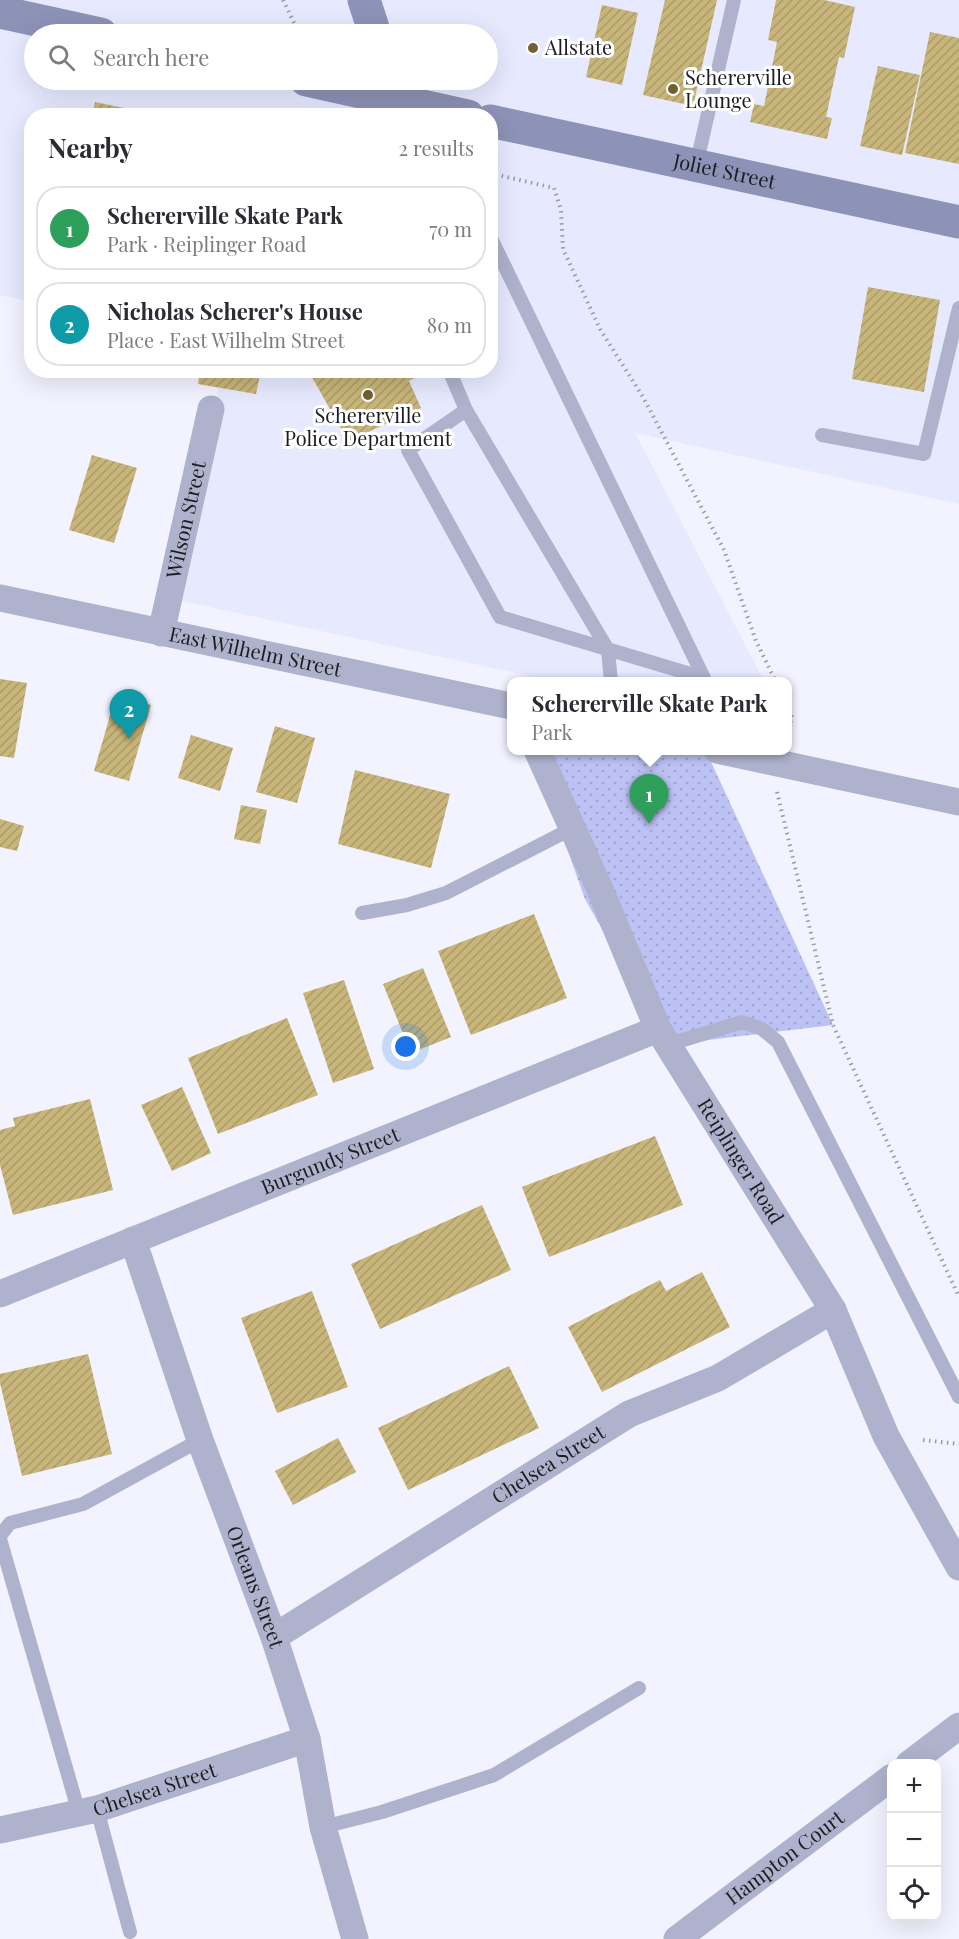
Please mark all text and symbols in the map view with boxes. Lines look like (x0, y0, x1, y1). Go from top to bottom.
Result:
search box (24, 24, 498, 90)
place label: Allstate (544, 33, 612, 60)
icon: search (45, 41, 78, 74)
marker: Allstate (526, 41, 540, 55)
text: Search here (93, 42, 209, 72)
place label: Schererville Lounge (685, 63, 792, 113)
marker: Schererville Lounge (666, 82, 680, 96)
text: Nearby (48, 130, 133, 165)
text: 2 results (399, 134, 474, 161)
street label: Joliet Street (670, 146, 780, 194)
text: Schererville Skate Park (107, 200, 343, 230)
text: 1 (66, 215, 73, 242)
text: 70 m (429, 215, 472, 242)
text: Park · Reiplinger Road (107, 230, 306, 257)
text: Nicholas Scherer's House (107, 296, 363, 326)
text: 2 (64, 311, 75, 338)
text: 80 m (427, 311, 472, 338)
text: Place · East Wilhelm Street (107, 326, 345, 353)
marker: Schererville Police Department (361, 388, 375, 402)
place label: Schererville Police Department (284, 401, 453, 451)
street label: Wilson Street (158, 457, 211, 582)
street label: East Wilhelm Street (167, 619, 345, 682)
popup (507, 677, 792, 755)
text: Schererville Skate Park (532, 688, 767, 718)
pin: 2 (110, 690, 148, 739)
text: Park (532, 718, 573, 745)
pin: 1 (630, 774, 668, 824)
your location (391, 1032, 420, 1061)
street label: Reiplinger Road (692, 1092, 791, 1229)
street label: Burgundy Street (256, 1119, 404, 1200)
street label: Chelsea Street (486, 1417, 610, 1509)
street label: Orleans Street (221, 1522, 292, 1652)
street label: Chelsea Street (89, 1755, 220, 1822)
map controls (887, 1759, 941, 1921)
button: + (887, 1759, 941, 1813)
street label: Hampton Court (719, 1803, 849, 1910)
button: − (887, 1813, 941, 1867)
button: locate (887, 1867, 941, 1921)

